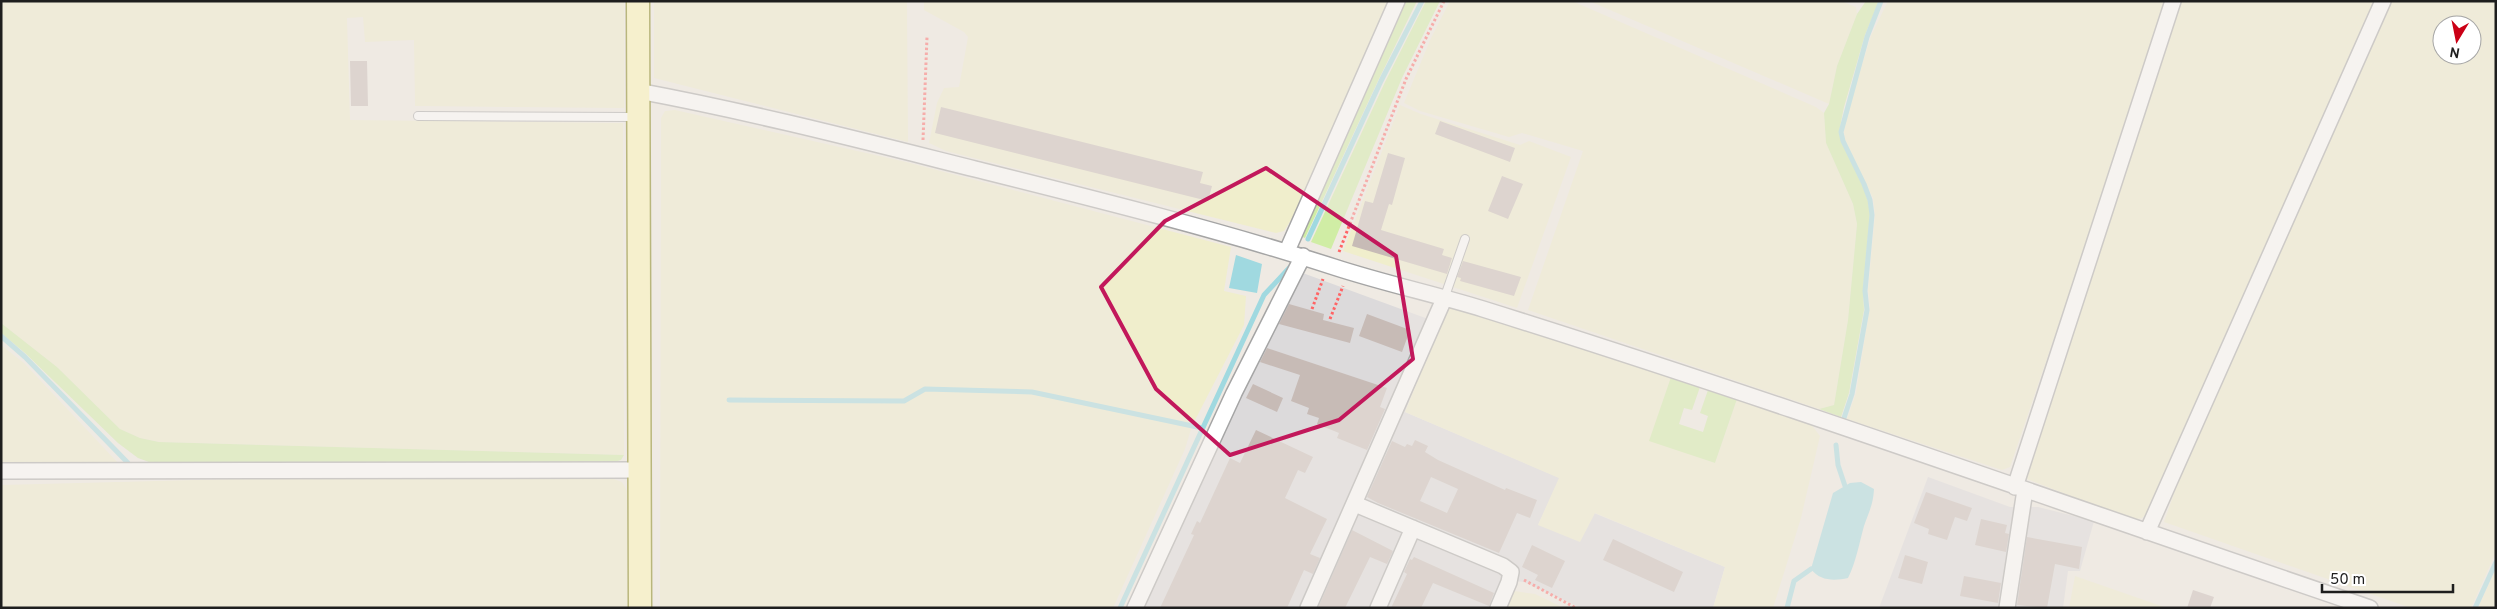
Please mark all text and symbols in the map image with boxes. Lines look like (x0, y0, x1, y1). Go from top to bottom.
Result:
north arrow (2432, 15, 2482, 65)
text: N (2449, 42, 2461, 61)
scale bar (2322, 562, 2453, 594)
text: 50 m (2330, 571, 2365, 590)

